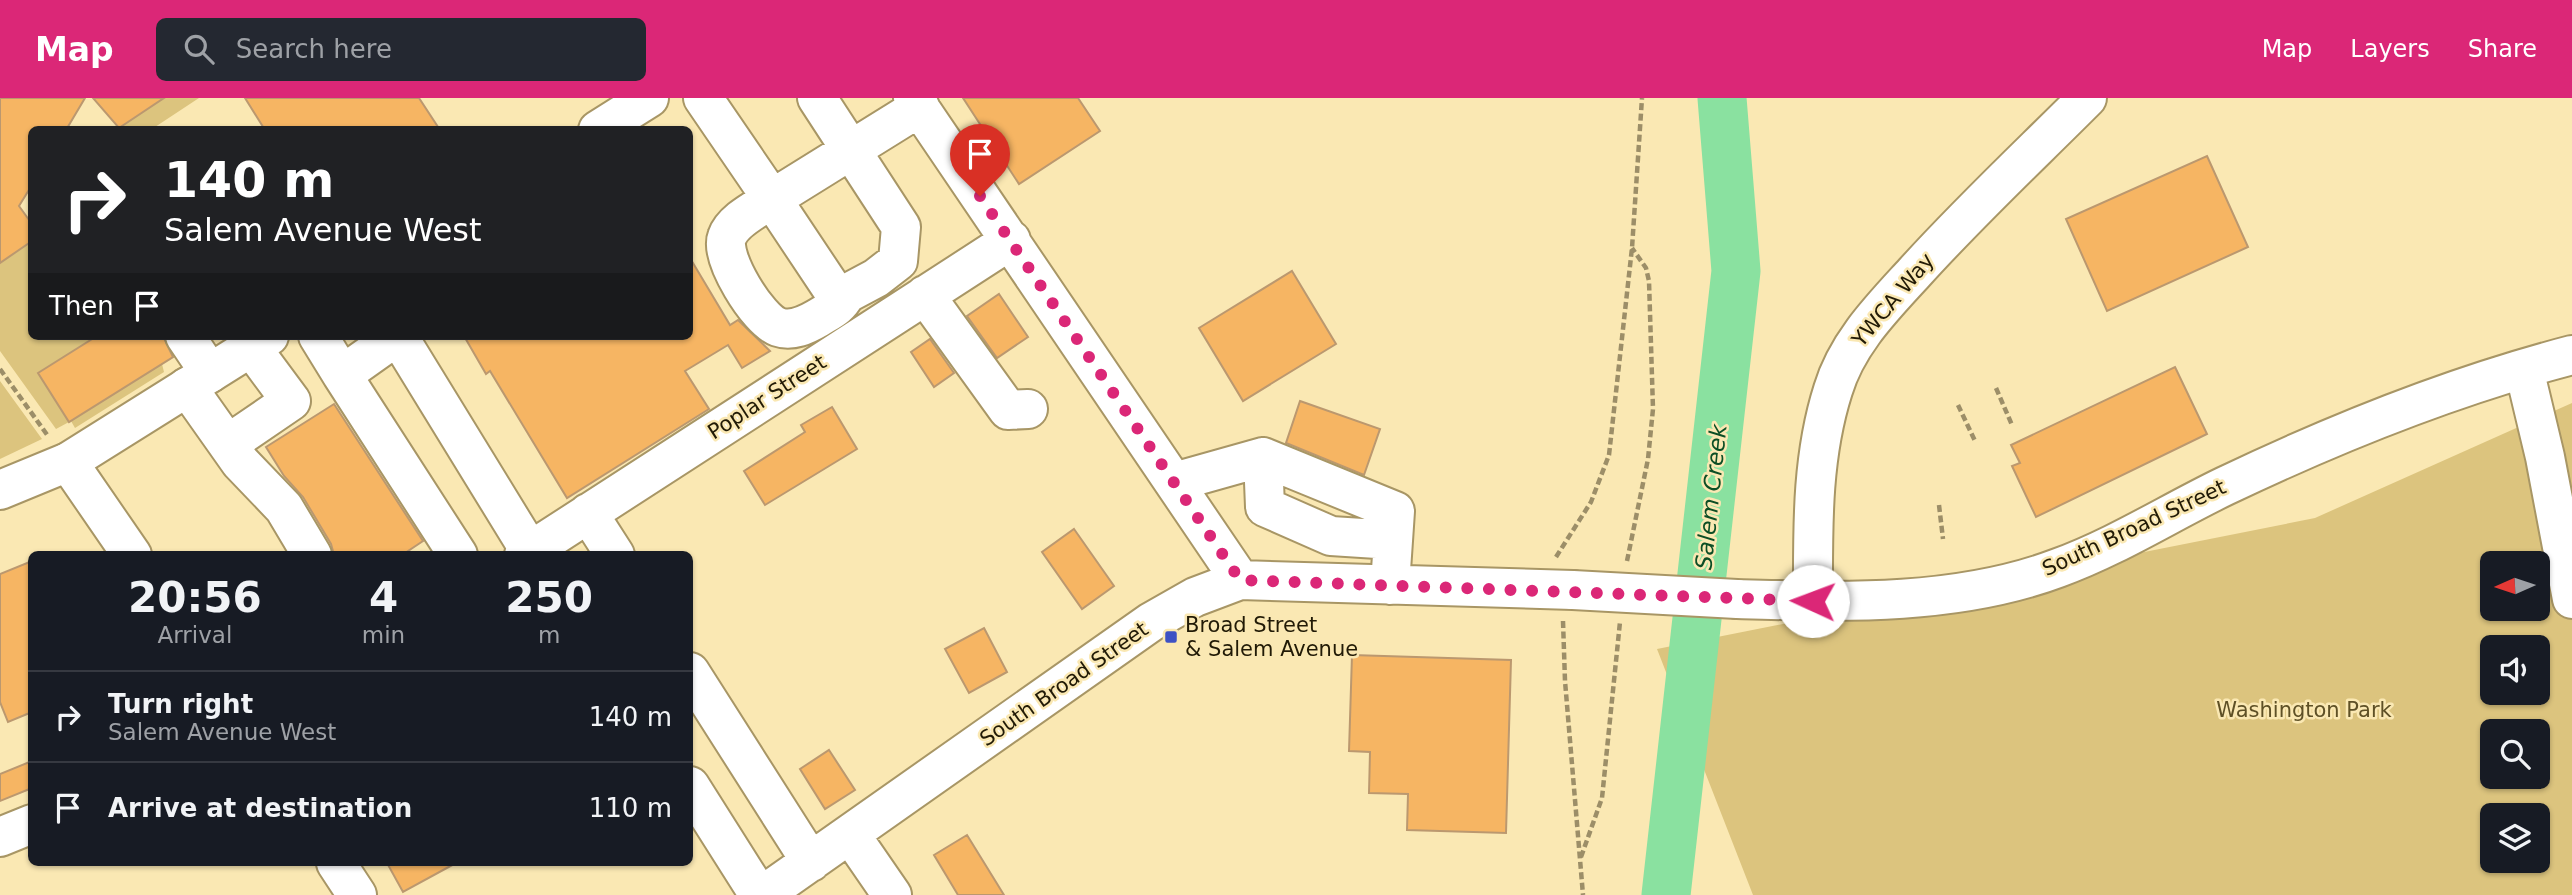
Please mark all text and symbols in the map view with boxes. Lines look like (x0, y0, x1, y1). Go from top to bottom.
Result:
search box (156, 18, 646, 81)
text: Map (35, 30, 114, 69)
icon: search (180, 30, 218, 68)
text: Search here (236, 34, 392, 64)
text: Map (2262, 35, 2312, 63)
text: Layers (2350, 35, 2430, 63)
text: Share (2468, 35, 2537, 63)
pin (950, 124, 1010, 196)
icon: arrive (961, 135, 999, 173)
text: 140 m (164, 152, 334, 209)
icon: right (49, 154, 140, 245)
text: Salem Avenue West (164, 211, 482, 249)
street label: YWCA Way (1847, 249, 1939, 352)
icon: arrive (128, 287, 166, 325)
text: Then (49, 291, 114, 321)
street label: Poplar Street (703, 350, 831, 444)
water label: Salem Creek (1690, 421, 1732, 571)
street label: South Broad Street (2038, 475, 2230, 581)
north arrow (2480, 551, 2550, 621)
map controls (2480, 551, 2550, 873)
position arrow (1776, 564, 1850, 638)
text: 20:56 (128, 573, 262, 622)
text: 4 (369, 573, 398, 622)
text: 250 (505, 573, 593, 622)
place label: Broad Street & Salem Avenue (1185, 613, 1358, 661)
street label: South Broad Street (975, 617, 1153, 751)
text: Arrival (158, 622, 232, 648)
text: min (362, 622, 405, 648)
text: m (538, 622, 560, 648)
marker: Broad Street & Salem Avenue (1163, 629, 1179, 645)
button: sound (2480, 635, 2550, 705)
text: Turn right (108, 689, 253, 719)
icon: right (49, 698, 87, 736)
park label: Washington Park (2216, 698, 2393, 722)
text: 140 m (589, 702, 672, 732)
text: Salem Avenue West (108, 719, 336, 745)
button: search (2480, 719, 2550, 789)
icon: arrive (49, 789, 87, 827)
text: Arrive at destination (108, 793, 412, 823)
text: 110 m (589, 793, 672, 823)
button: layers (2480, 803, 2550, 873)

